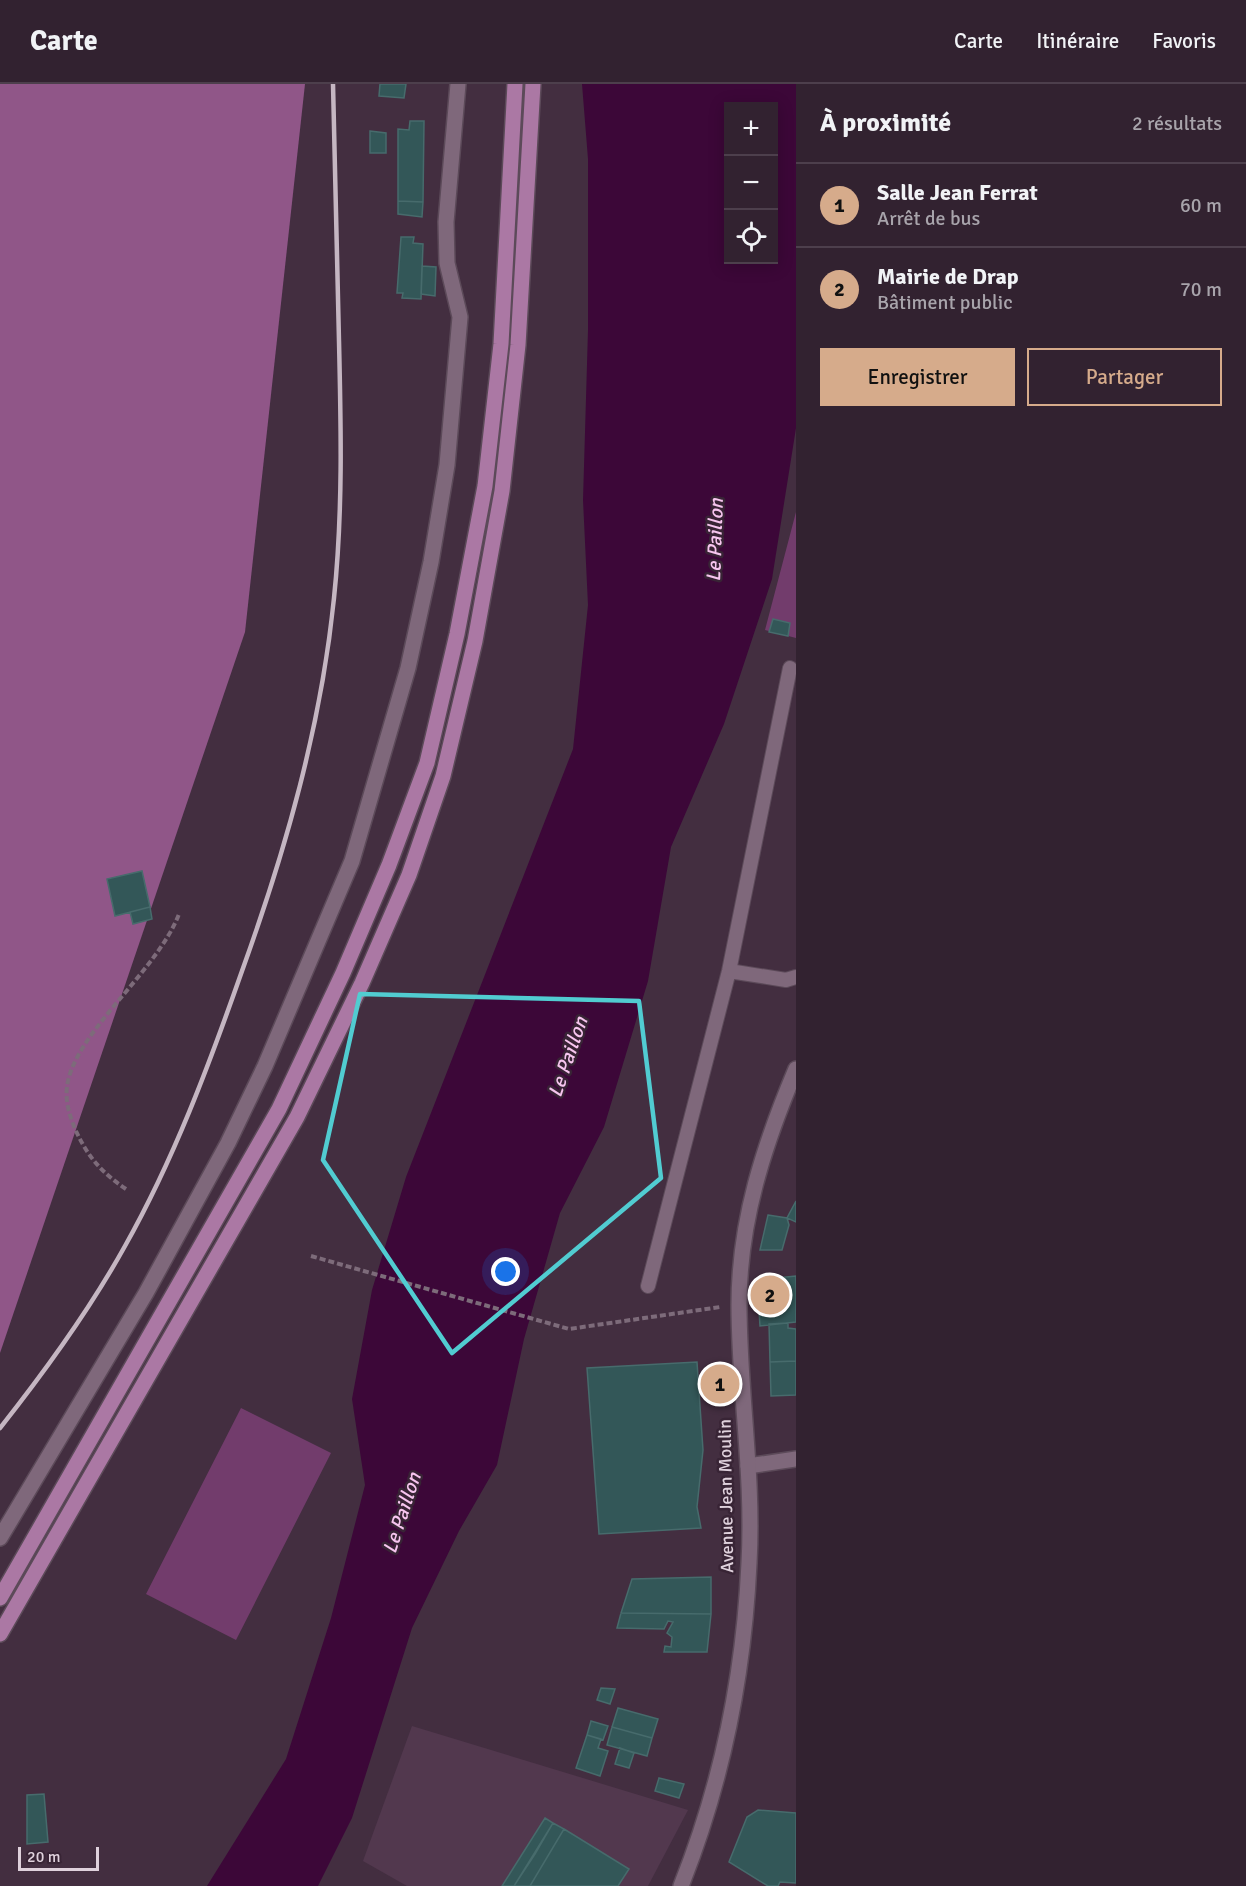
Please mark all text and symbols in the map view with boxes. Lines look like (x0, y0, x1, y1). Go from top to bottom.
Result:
text: Carte (30, 24, 98, 58)
text: Carte (954, 28, 1003, 54)
text: Itinéraire (1036, 28, 1119, 54)
text: Favoris (1152, 28, 1216, 54)
map controls (724, 102, 778, 264)
button: + (724, 102, 778, 156)
text: À proximité (820, 107, 951, 139)
text: 2 résultats (1132, 111, 1222, 136)
button: − (724, 156, 778, 210)
text: Salle Jean Ferrat (877, 179, 1038, 206)
text: 1 (834, 193, 845, 218)
text: 60 m (1180, 193, 1222, 218)
text: Arrêt de bus (877, 206, 980, 231)
button: locate (724, 210, 778, 264)
text: Mairie de Drap (877, 263, 1019, 290)
text: 2 (834, 277, 845, 302)
text: 70 m (1180, 277, 1222, 302)
text: Bâtiment public (877, 290, 1013, 315)
button: Enregistrer (820, 348, 1015, 406)
button: Partager (1027, 348, 1222, 406)
water label: Le Paillon (701, 497, 729, 582)
water label: Le Paillon (543, 1012, 594, 1101)
your location (491, 1257, 520, 1286)
pin: 2 (750, 1272, 790, 1318)
pin: 1 (700, 1362, 740, 1406)
street label: Avenue Jean Moulin (714, 1419, 738, 1573)
water label: Le Paillon (377, 1468, 427, 1557)
scale bar (18, 1844, 99, 1872)
text: 20 m (27, 1847, 61, 1867)

